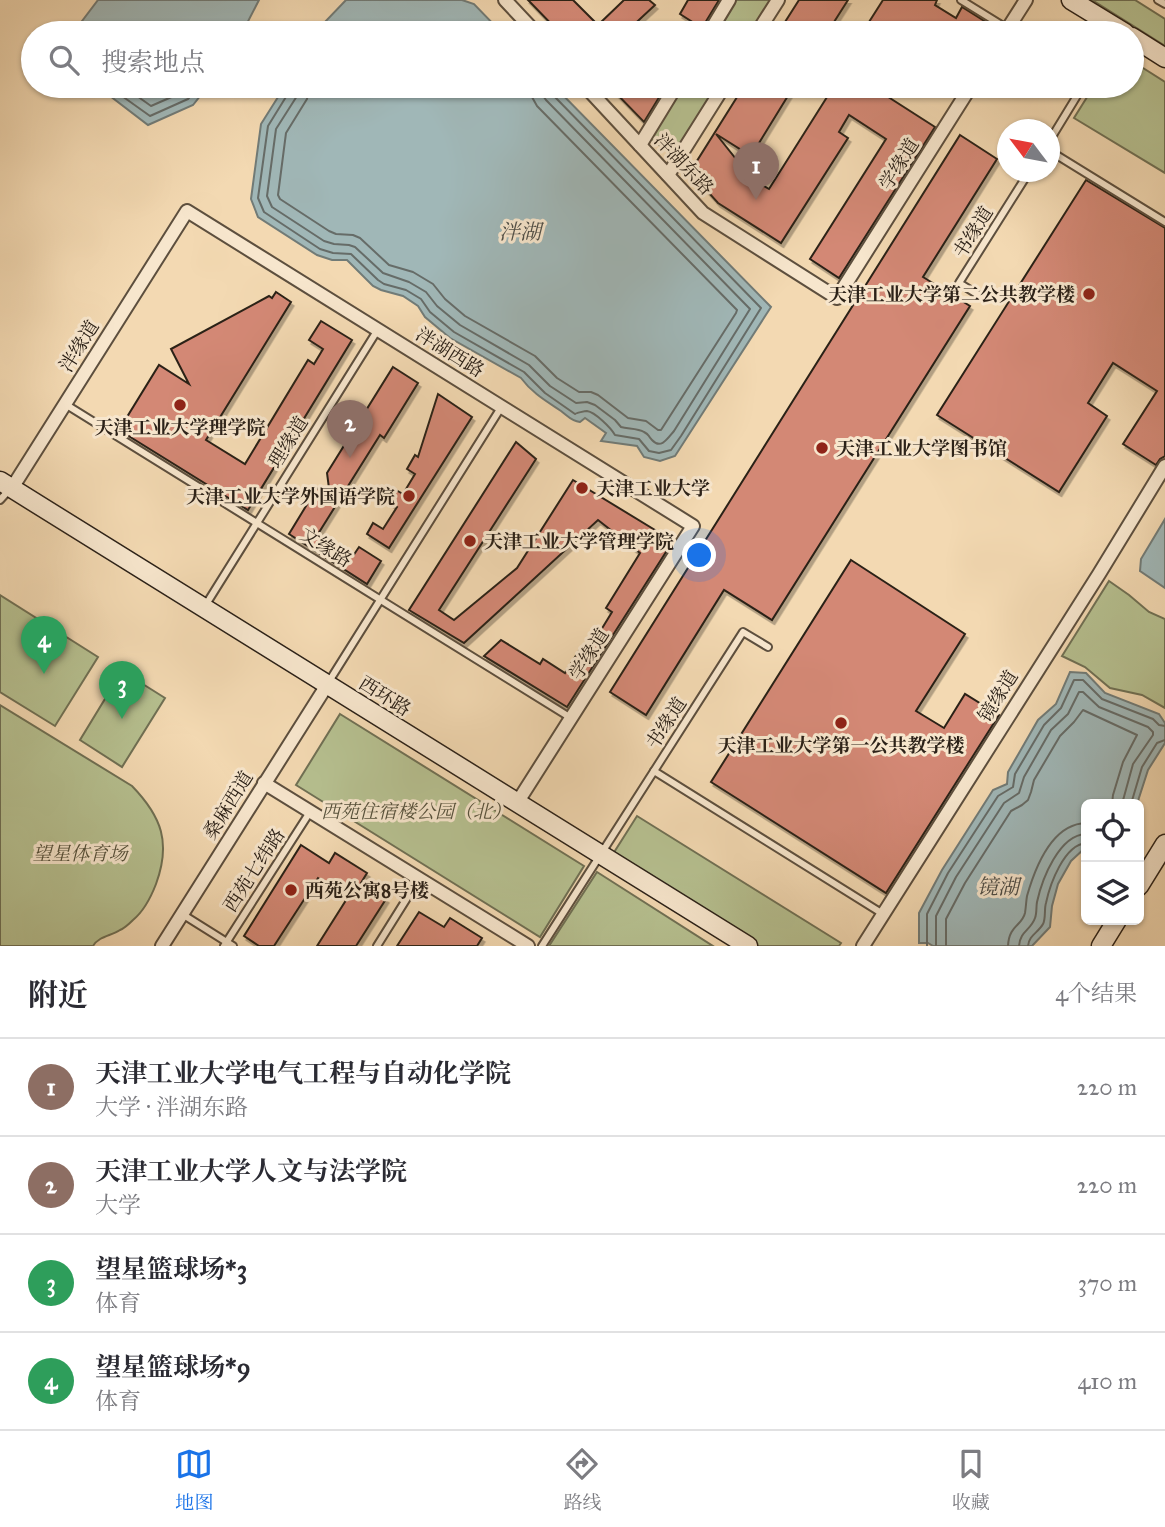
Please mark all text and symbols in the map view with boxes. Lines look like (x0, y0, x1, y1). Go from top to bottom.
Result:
search box (21, 21, 1144, 98)
icon: search (45, 41, 83, 79)
text: 搜索地点 (101, 46, 205, 78)
north arrow (997, 119, 1060, 182)
street label: 泮湖东路 (650, 128, 718, 200)
street label: 学缘道 (874, 134, 924, 194)
pin: 1 (733, 142, 779, 200)
street label: 书缘道 (948, 202, 998, 262)
water label: 泮湖 (499, 219, 545, 245)
place label: 天津工业大学第二公共教学楼 (828, 283, 1075, 306)
marker: 天津工业大学第二公共教学楼 (1081, 286, 1097, 302)
street label: 泮缘道 (54, 316, 104, 376)
street label: 泮湖西路 (412, 322, 488, 382)
marker: 天津工业大学理学院 (172, 397, 188, 413)
pin: 2 (327, 400, 373, 458)
street label: 理缘道 (263, 412, 313, 472)
place label: 天津工业大学理学院 (94, 416, 266, 439)
place label: 天津工业大学图书馆 (836, 437, 1007, 460)
marker: 天津工业大学图书馆 (814, 440, 830, 456)
place label: 天津工业大学 (596, 477, 710, 500)
marker: 天津工业大学 (574, 480, 590, 496)
place label: 天津工业大学外国语学院 (186, 485, 395, 508)
marker: 天津工业大学外国语学院 (401, 488, 417, 504)
street label: 文缘路 (296, 522, 356, 572)
place label: 天津工业大学管理学院 (484, 530, 674, 553)
marker: 天津工业大学管理学院 (462, 533, 478, 549)
your location (682, 538, 716, 572)
pin: 4 (21, 616, 67, 674)
street label: 学缘道 (564, 624, 614, 684)
pin: 3 (99, 661, 145, 719)
street label: 镜缘道 (973, 666, 1023, 726)
street label: 西环路 (355, 671, 415, 721)
street label: 书缘道 (641, 693, 691, 753)
marker: 天津工业大学第一公共教学楼 (833, 715, 849, 731)
place label: 天津工业大学第一公共教学楼 (717, 734, 965, 757)
street label: 桑麻西道 (198, 767, 258, 843)
map controls (1081, 799, 1144, 925)
button: locate (1081, 799, 1144, 862)
park label: 西苑住宿楼公园（北） (321, 800, 511, 823)
street label: 西苑七纬路 (218, 824, 290, 916)
park label: 望星体育场 (32, 842, 129, 865)
button: layers (1081, 862, 1144, 925)
water label: 镜湖 (977, 874, 1023, 900)
place label: 西苑公寓8号楼 (305, 879, 429, 902)
marker: 西苑公寓8号楼 (283, 882, 299, 898)
text: 附近 (28, 977, 88, 1013)
text: 4个结果 (1055, 979, 1137, 1007)
text: 天津工业大学电气工程与自动化学院 (95, 1057, 511, 1089)
text: 1 (46, 1073, 56, 1101)
text: 220 m (1077, 1073, 1137, 1101)
text: 大学 · 泮湖东路 (95, 1093, 248, 1121)
text: 天津工业大学人文与法学院 (95, 1155, 407, 1187)
text: 2 (45, 1171, 57, 1199)
text: 220 m (1077, 1171, 1137, 1199)
text: 大学 (95, 1191, 141, 1219)
text: 望星篮球场*3 (95, 1253, 247, 1285)
text: 3 (46, 1269, 56, 1297)
text: 370 m (1078, 1269, 1137, 1297)
text: 体育 (95, 1289, 141, 1317)
text: 望星篮球场*9 (95, 1351, 251, 1383)
text: 4 (45, 1367, 57, 1395)
text: 410 m (1078, 1367, 1137, 1395)
text: 体育 (95, 1387, 141, 1415)
tab: 地图 (175, 1445, 213, 1514)
tab: 路线 (563, 1445, 602, 1514)
tab: 收藏 (952, 1445, 990, 1514)

